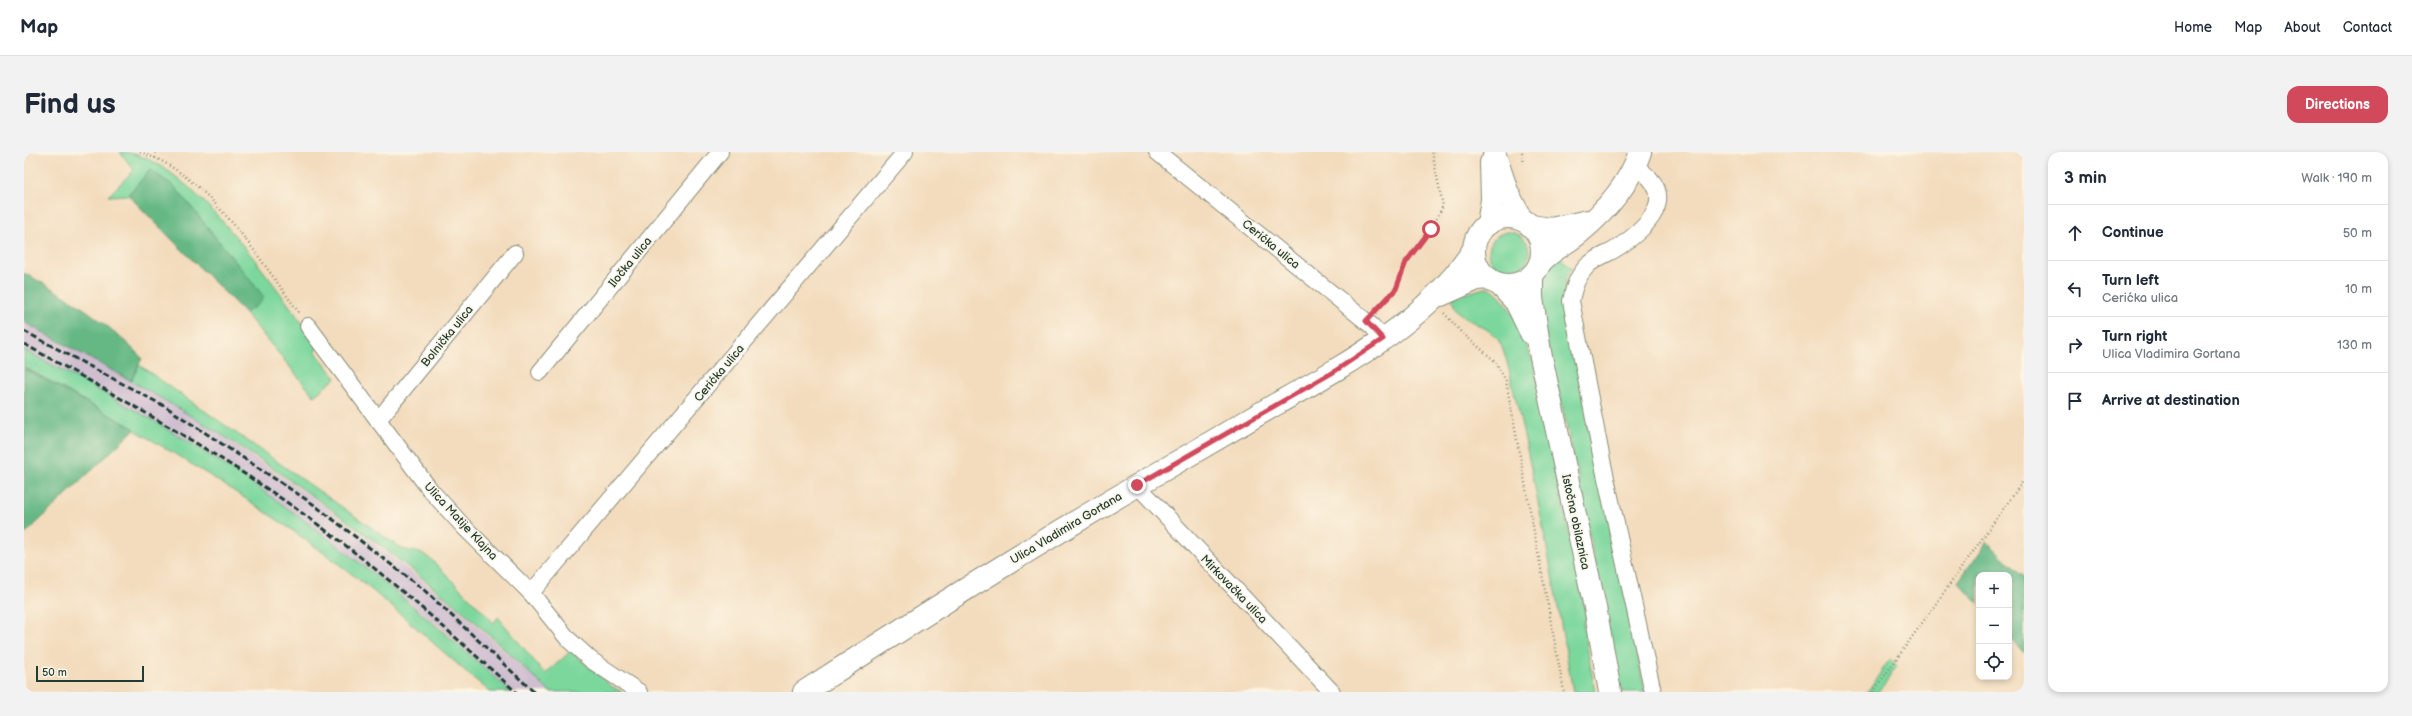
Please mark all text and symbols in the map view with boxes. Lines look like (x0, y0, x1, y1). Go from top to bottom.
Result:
text: Map (20, 16, 58, 39)
text: Home (2174, 19, 2212, 36)
text: Map (2234, 19, 2262, 36)
text: About (2284, 19, 2321, 36)
text: Contact (2343, 19, 2392, 36)
button: Directions (2287, 86, 2388, 123)
text: Find us (24, 88, 116, 121)
text: 3 min (2064, 168, 2107, 188)
text: Walk · 190 m (2301, 170, 2372, 186)
street label: Cerićka ulica (1239, 216, 1303, 272)
route start (1422, 220, 1440, 238)
icon: ahead (2064, 222, 2086, 244)
text: Continue (2102, 223, 2164, 242)
text: 50 m (2343, 225, 2372, 241)
street label: Iločka ulica (605, 234, 655, 291)
text: Turn left (2102, 271, 2159, 290)
icon: left (2064, 278, 2086, 300)
text: 10 m (2345, 281, 2372, 297)
text: Cerićka ulica (2102, 290, 2178, 306)
street label: Bolnička ulica (418, 302, 477, 370)
text: Turn right (2102, 327, 2167, 346)
icon: right (2064, 334, 2086, 356)
text: 130 m (2337, 337, 2372, 353)
street label: Cerićka ulica (691, 341, 748, 405)
text: Ulica Vladimira Gortana (2102, 346, 2240, 362)
icon: arrive (2064, 390, 2086, 412)
text: Arrive at destination (2102, 391, 2240, 410)
street label: Istočna obilaznica (1558, 473, 1593, 571)
route end (1128, 476, 1146, 494)
street label: Ulica Matije Klajna (421, 479, 501, 564)
street label: Ulica Vladimira Gortana (1008, 489, 1125, 568)
street label: Mirkovačka ulica (1197, 552, 1270, 627)
map controls (1976, 572, 2012, 680)
button: + (1976, 572, 2012, 608)
button: − (1976, 608, 2012, 644)
button: locate (1976, 644, 2012, 680)
scale bar (36, 664, 144, 683)
text: 50 m (42, 666, 67, 679)

